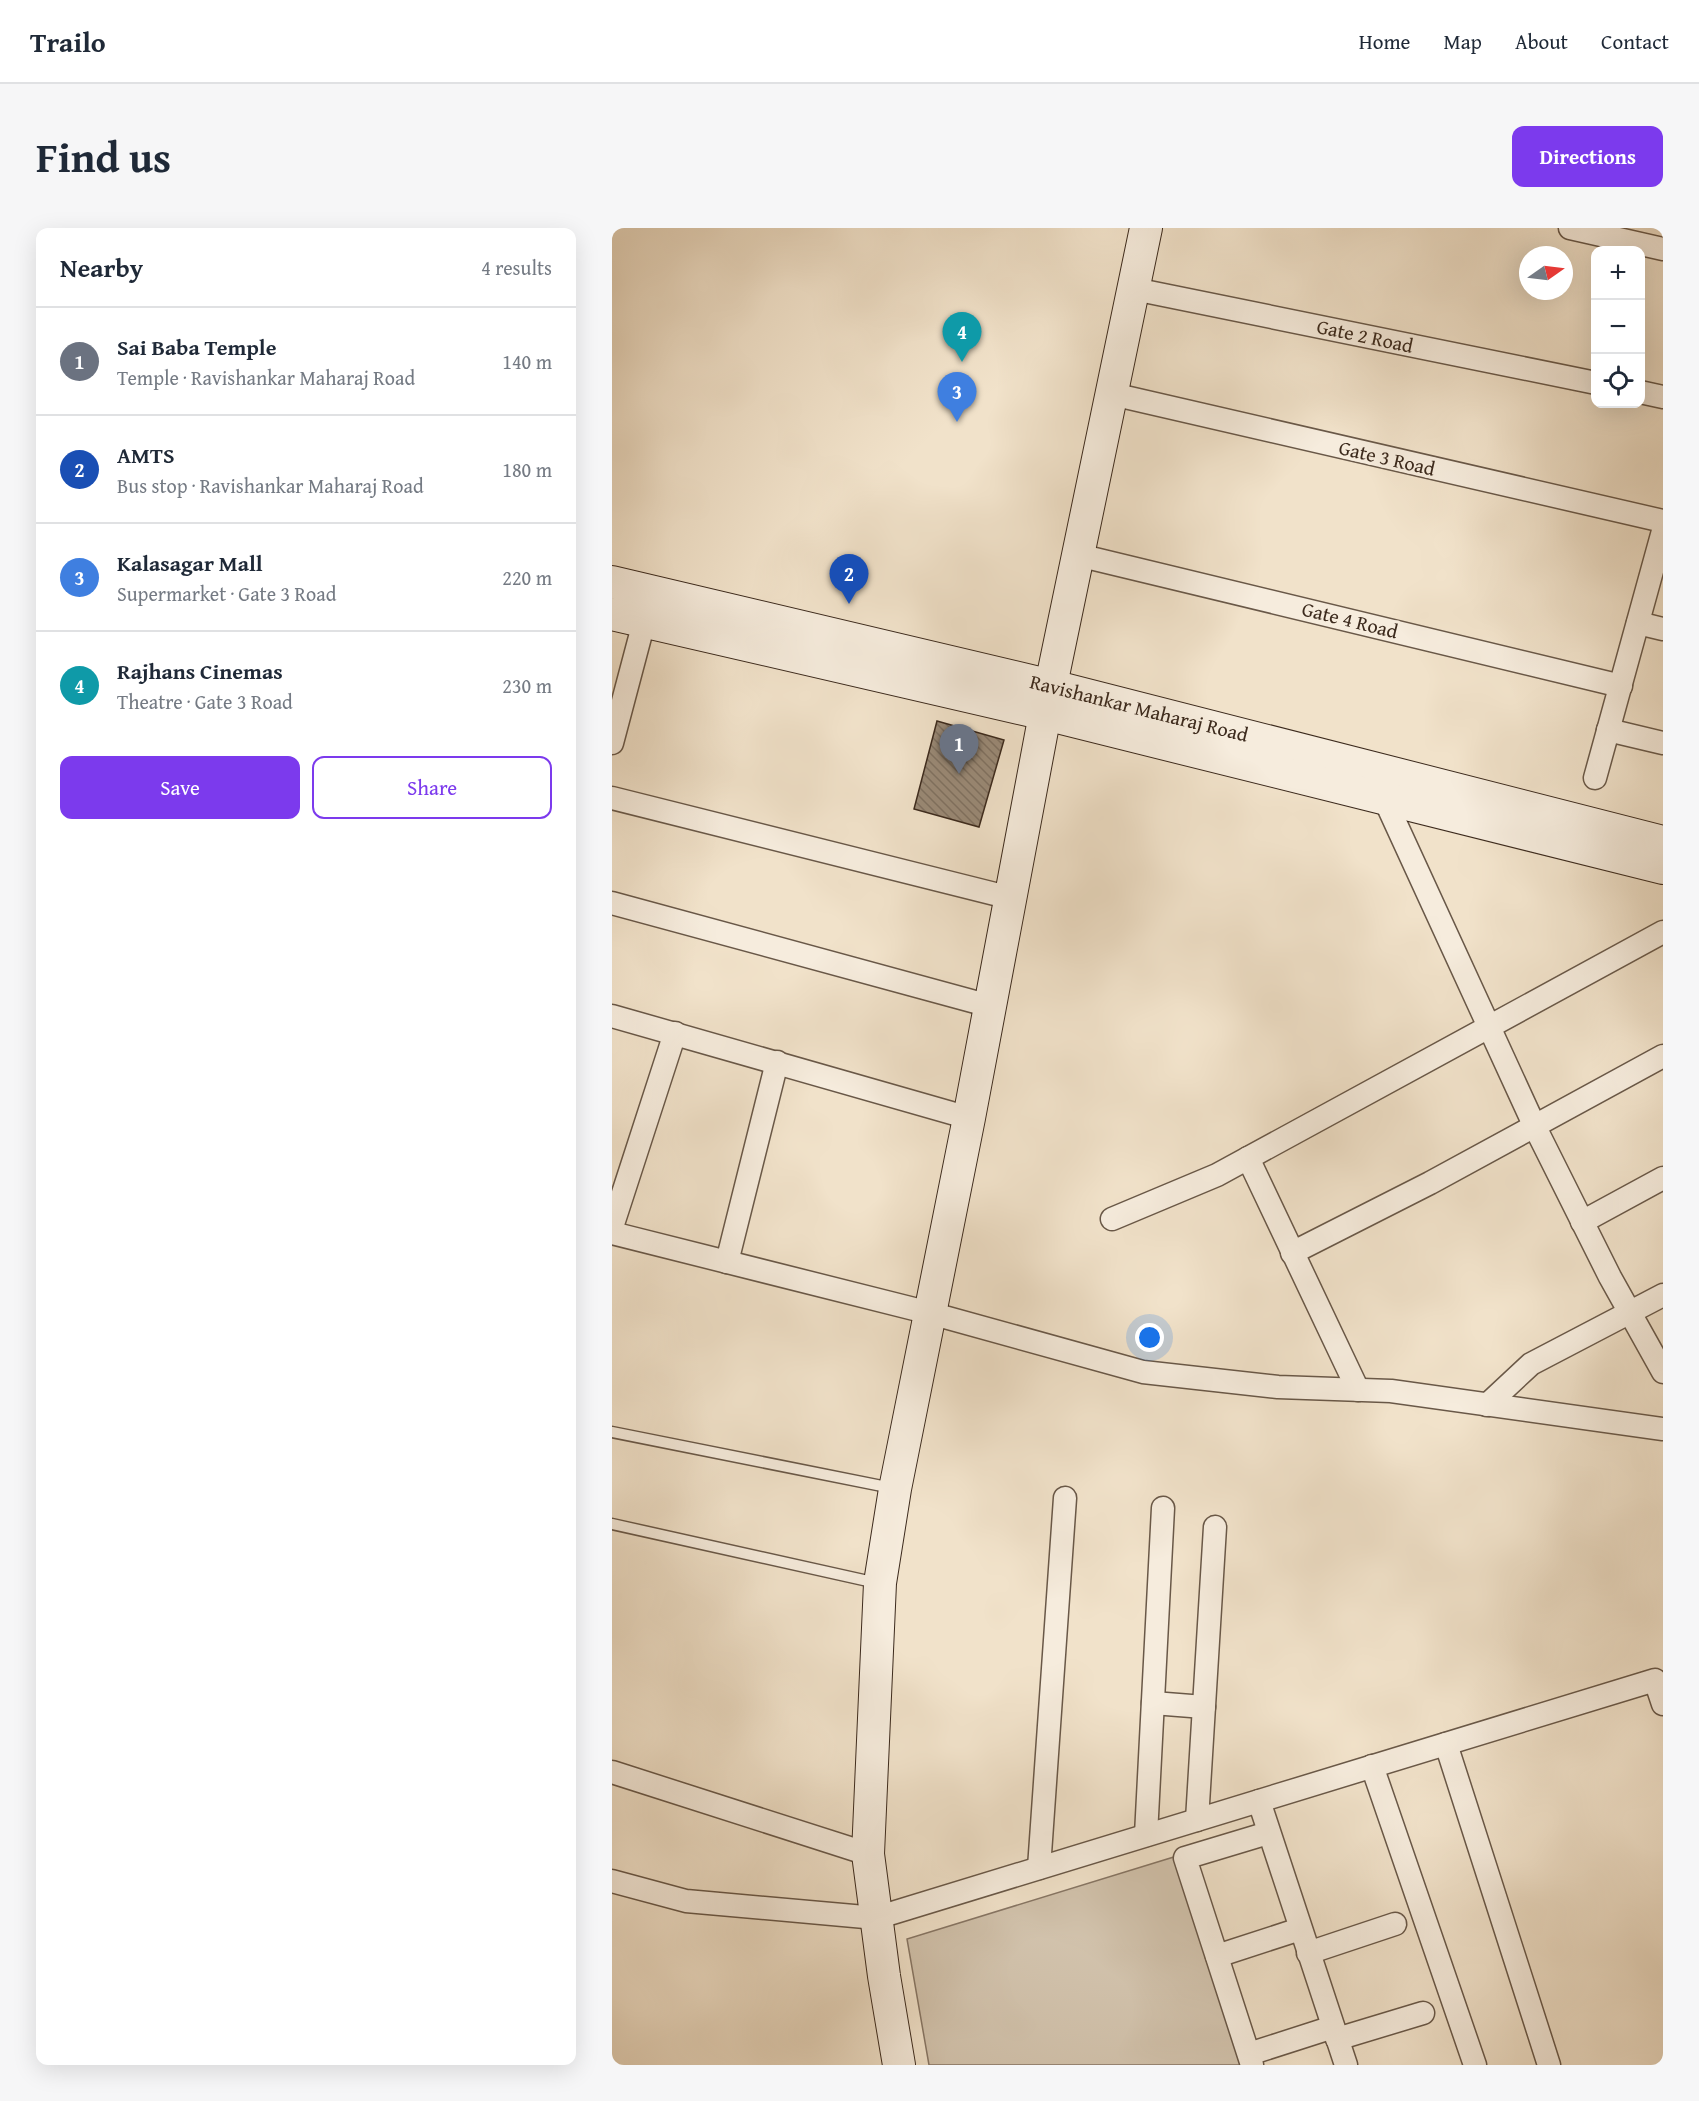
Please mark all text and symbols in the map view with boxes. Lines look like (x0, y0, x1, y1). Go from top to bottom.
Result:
text: Trailo (30, 21, 106, 62)
text: Home (1359, 26, 1410, 57)
text: Map (1443, 26, 1482, 57)
text: About (1515, 26, 1568, 57)
text: Contact (1601, 26, 1669, 57)
text: Find us (36, 126, 171, 187)
button: Directions (1512, 126, 1663, 187)
north arrow (1519, 246, 1573, 300)
map controls (1591, 246, 1645, 408)
button: + (1591, 246, 1645, 300)
text: Nearby (60, 248, 143, 287)
text: 4 results (481, 253, 552, 282)
button: − (1591, 300, 1645, 354)
street label: Gate 2 Road (1314, 311, 1416, 360)
pin: 4 (942, 312, 982, 362)
text: Sai Baba Temple (117, 331, 276, 363)
text: 1 (74, 347, 85, 376)
text: 140 m (502, 347, 552, 376)
button: locate (1591, 354, 1645, 408)
text: Temple · Ravishankar Maharaj Road (117, 363, 415, 392)
pin: 3 (938, 372, 976, 422)
street label: Gate 3 Road (1336, 432, 1438, 483)
text: AMTS (117, 439, 175, 471)
text: 2 (74, 455, 85, 484)
text: 180 m (502, 455, 552, 484)
text: Bus stop · Ravishankar Maharaj Road (117, 471, 424, 500)
text: Kalasagar Mall (117, 547, 263, 579)
pin: 2 (830, 554, 868, 604)
text: 3 (74, 563, 85, 592)
text: 220 m (502, 563, 552, 592)
text: Supermarket · Gate 3 Road (117, 579, 336, 608)
street label: Gate 4 Road (1299, 594, 1401, 646)
text: Rajhans Cinemas (117, 655, 283, 687)
street label: Ravishankar Maharaj Road (1027, 666, 1252, 749)
text: 4 (74, 671, 85, 700)
text: 230 m (502, 671, 552, 700)
text: Theatre · Gate 3 Road (117, 687, 293, 716)
pin: 1 (940, 724, 978, 774)
button: Save (60, 756, 300, 819)
button: Share (312, 756, 552, 819)
your location (1135, 1323, 1164, 1352)

